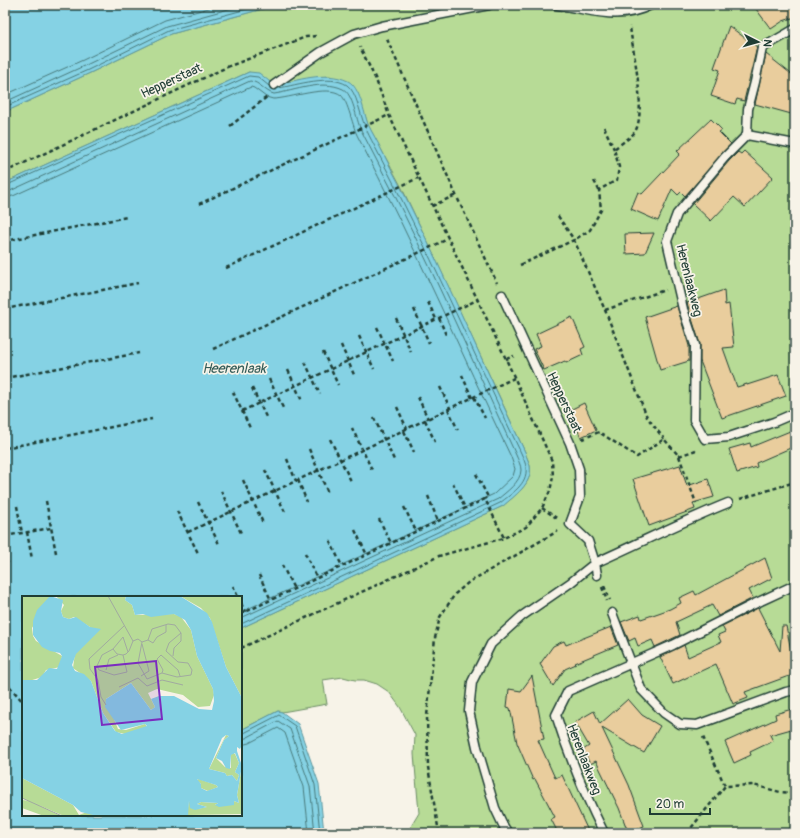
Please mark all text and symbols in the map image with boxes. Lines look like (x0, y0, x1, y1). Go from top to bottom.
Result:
north arrow (738, 22, 778, 62)
text: N (761, 39, 774, 48)
street label: Hepperstaat (138, 60, 205, 102)
street label: Herenlaakweg (672, 242, 706, 319)
water label: Heerenlaak (202, 360, 267, 377)
street label: Hepperstaat (543, 369, 585, 436)
inset map (22, 596, 242, 816)
street label: Herenlaakweg (563, 722, 605, 797)
scale bar (650, 790, 710, 816)
text: 20 m (656, 797, 685, 812)

